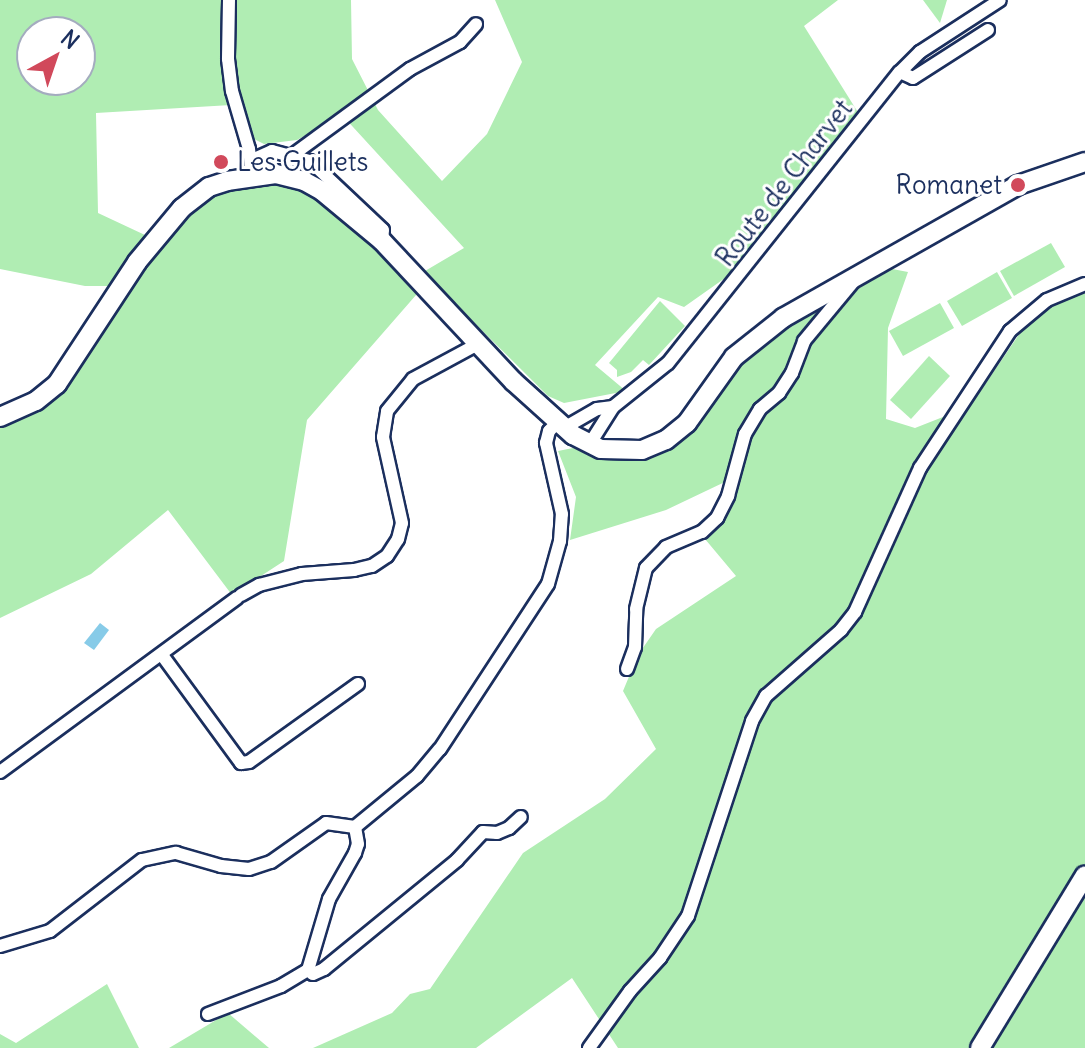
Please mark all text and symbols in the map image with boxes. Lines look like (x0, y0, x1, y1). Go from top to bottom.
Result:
north arrow (16, 16, 96, 96)
text: N (55, 24, 85, 55)
street label: Route de Charvet (709, 93, 859, 273)
place label: Les Guillets (237, 146, 368, 178)
marker: Les Guillets (212, 153, 230, 171)
place label: Romanet (896, 169, 1002, 201)
marker: Romanet (1009, 176, 1027, 194)

